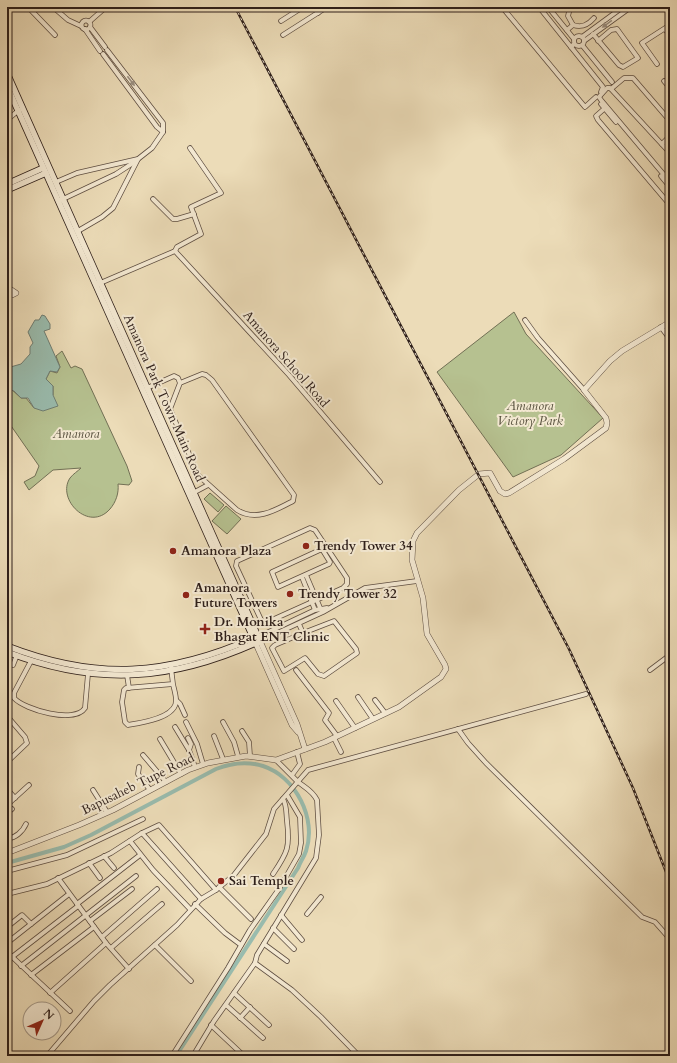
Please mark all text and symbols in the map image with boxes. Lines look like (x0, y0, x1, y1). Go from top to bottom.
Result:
one-way arrow (602, 20, 612, 28)
one-way arrow (126, 75, 135, 86)
street label: Amanora School Road (239, 307, 333, 411)
street label: Amanora Park Town Main Road (119, 311, 209, 485)
park label: Amanora Victory Park (497, 397, 563, 430)
park label: Amanora (52, 425, 100, 443)
place label: Trendy Tower 34 (314, 537, 413, 555)
marker: Trendy Tower 34 (301, 541, 311, 551)
place label: Amanora Plaza (181, 542, 272, 560)
marker: Amanora Plaza (168, 546, 178, 556)
place label: Amanora Future Towers (194, 579, 277, 612)
place label: Trendy Tower 32 (298, 585, 397, 603)
marker: Trendy Tower 32 (285, 589, 295, 599)
marker: Amanora Future Towers (181, 590, 191, 600)
place label: Dr. Monika Bhagat ENT Clinic (214, 613, 330, 646)
marker: Dr. Monika Bhagat ENT Clinic (199, 623, 211, 635)
street label: Bapusaheb Tupe Road (79, 749, 198, 819)
place label: Sai Temple (229, 872, 294, 890)
marker: Sai Temple (216, 876, 226, 886)
north arrow (22, 1001, 62, 1041)
text: N (40, 1006, 58, 1023)

